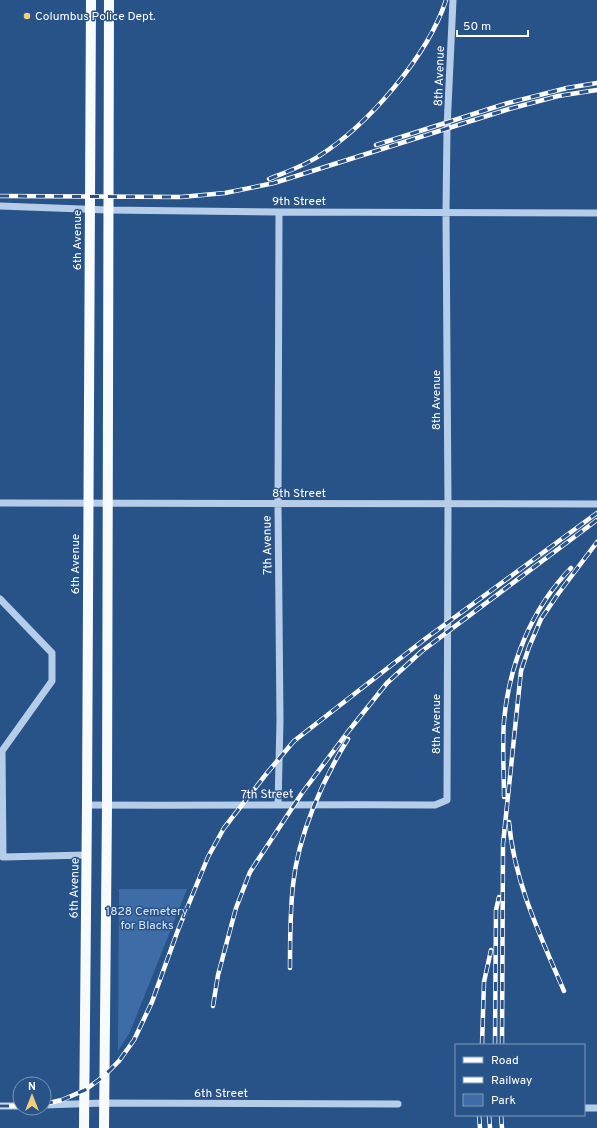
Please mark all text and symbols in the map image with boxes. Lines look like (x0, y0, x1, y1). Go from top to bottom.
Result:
place label: Columbus Police Dept. (35, 9, 156, 25)
marker: Columbus Police Dept. (22, 11, 32, 21)
scale bar (457, 12, 528, 38)
text: 50 m (463, 19, 491, 35)
street label: 8th Avenue (431, 45, 449, 107)
street label: 9th Street (272, 194, 326, 210)
street label: 6th Avenue (70, 210, 86, 270)
street label: 8th Avenue (429, 370, 445, 430)
street label: 8th Street (272, 486, 326, 502)
street label: 7th Avenue (259, 515, 277, 575)
street label: 6th Avenue (68, 534, 84, 594)
street label: 8th Avenue (429, 694, 445, 754)
street label: 7th Street (240, 787, 294, 803)
street label: 6th Avenue (66, 858, 84, 918)
park label: 1828 Cemetery for Blacks (106, 904, 188, 934)
legend (455, 1044, 585, 1116)
text: Road (491, 1053, 519, 1069)
text: Railway (491, 1073, 532, 1089)
north arrow (12, 1076, 52, 1116)
text: N (28, 1080, 36, 1094)
street label: 6th Street (194, 1086, 248, 1102)
text: Park (491, 1093, 516, 1109)

